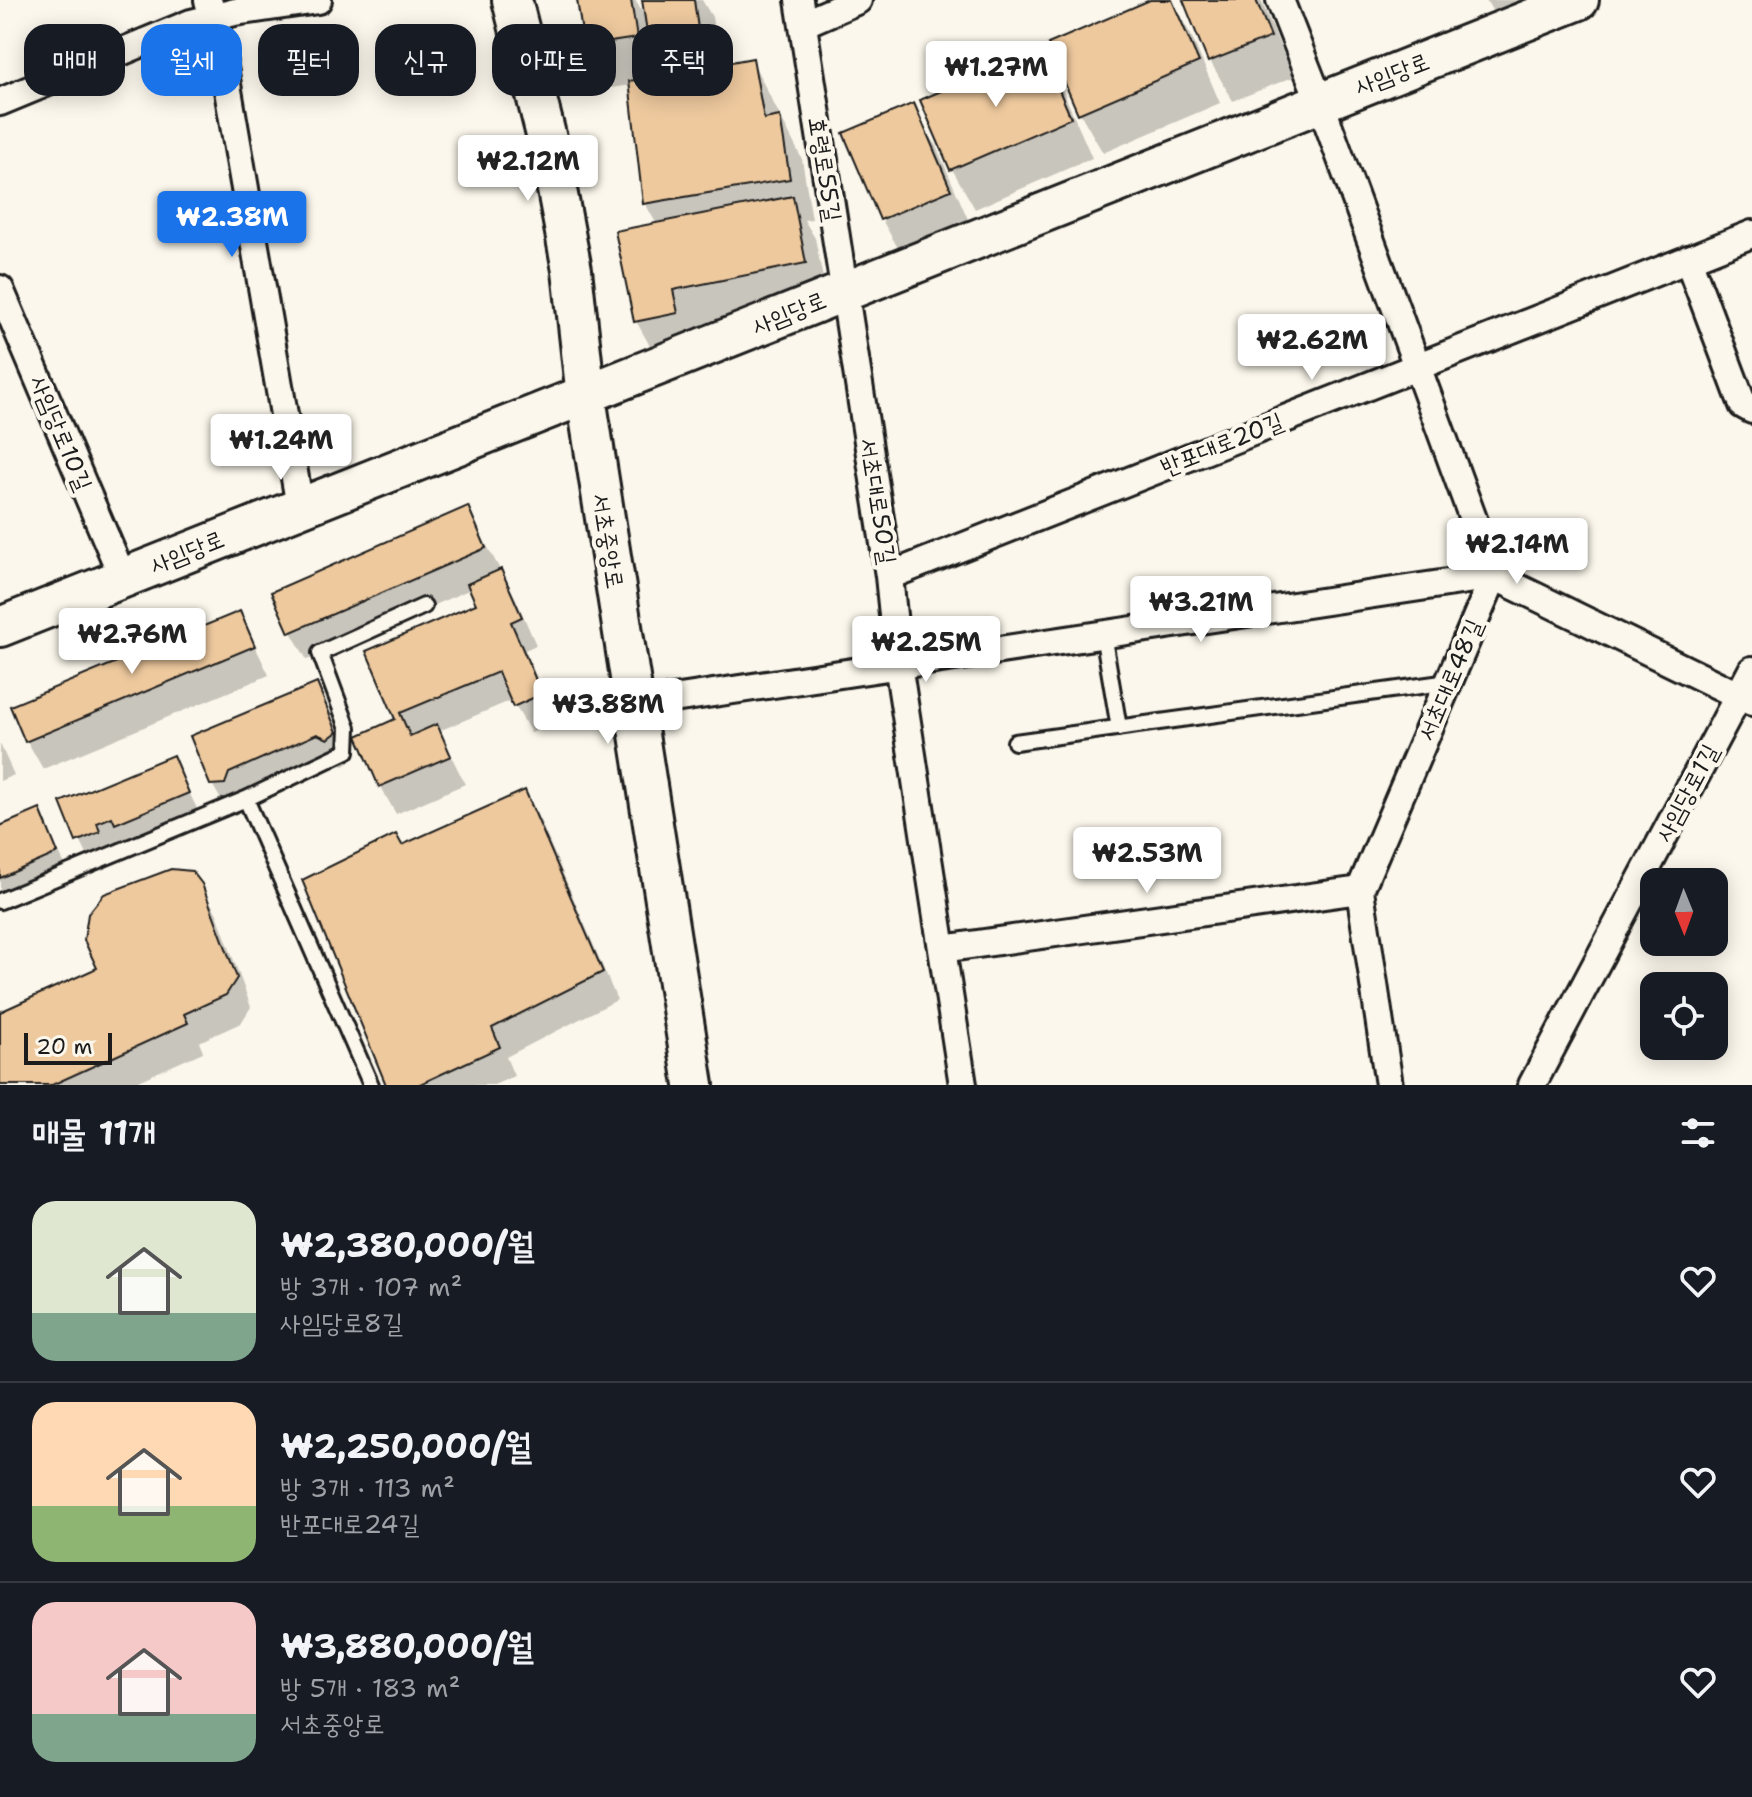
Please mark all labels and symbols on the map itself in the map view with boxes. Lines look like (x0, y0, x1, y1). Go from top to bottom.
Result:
pin: ₩1.27M (931, 41, 1061, 109)
street label: 사임당로 (1350, 45, 1434, 103)
street label: 효령로55길 (801, 114, 849, 224)
pin: ₩2.12M (463, 135, 593, 203)
pin: ₩2.38M (167, 191, 297, 259)
street label: 사임당로 (747, 284, 831, 342)
pin: ₩2.62M (1247, 314, 1377, 382)
street label: 사임당로10길 (22, 370, 100, 496)
street label: 반포대로20길 (1156, 405, 1288, 483)
pin: ₩1.24M (216, 414, 346, 482)
street label: 서초대로50길 (852, 435, 904, 567)
street label: 서초중앙로 (585, 491, 631, 591)
pin: ₩2.14M (1452, 518, 1582, 586)
street label: 사임당로 (145, 523, 229, 581)
pin: ₩3.21M (1136, 576, 1266, 644)
pin: ₩2.76M (67, 608, 197, 676)
street label: 서초대로48길 (1410, 614, 1490, 746)
pin: ₩2.25M (861, 616, 991, 684)
pin: ₩3.88M (543, 678, 673, 746)
street label: 사임당로1길 (1648, 738, 1726, 848)
pin: ₩2.53M (1082, 827, 1212, 895)
north arrow (1640, 868, 1728, 956)
scale bar (24, 1029, 112, 1065)

